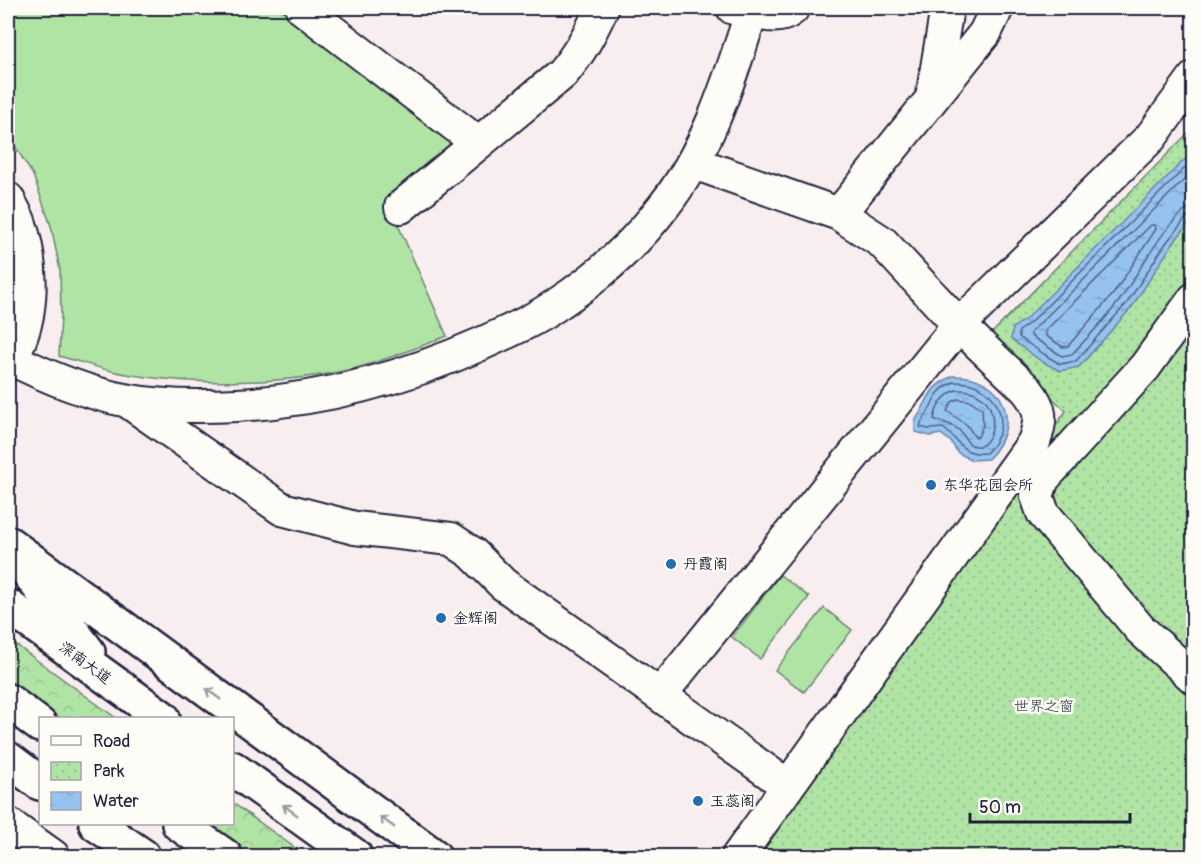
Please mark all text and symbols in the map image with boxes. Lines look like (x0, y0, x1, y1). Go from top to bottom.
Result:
place label: 东华花园会所 (943, 476, 1033, 495)
marker: 东华花园会所 (924, 478, 938, 492)
place label: 丹霞阁 (683, 555, 728, 574)
marker: 丹霞阁 (664, 557, 678, 571)
place label: 金辉阁 (453, 609, 498, 628)
marker: 金辉阁 (434, 611, 448, 625)
street label: 深南大道 (55, 638, 115, 688)
one-way arrow (205, 688, 221, 701)
park label: 世界之窗 (1014, 697, 1074, 716)
legend (39, 717, 234, 825)
text: Road (93, 730, 130, 753)
text: Park (93, 760, 125, 783)
scale bar (970, 786, 1130, 824)
text: Water (93, 790, 139, 813)
place label: 玉蕊阁 (710, 792, 755, 811)
marker: 玉蕊阁 (691, 794, 705, 808)
text: 50 m (979, 796, 1021, 819)
one-way arrow (283, 804, 299, 816)
one-way arrow (380, 816, 396, 828)

